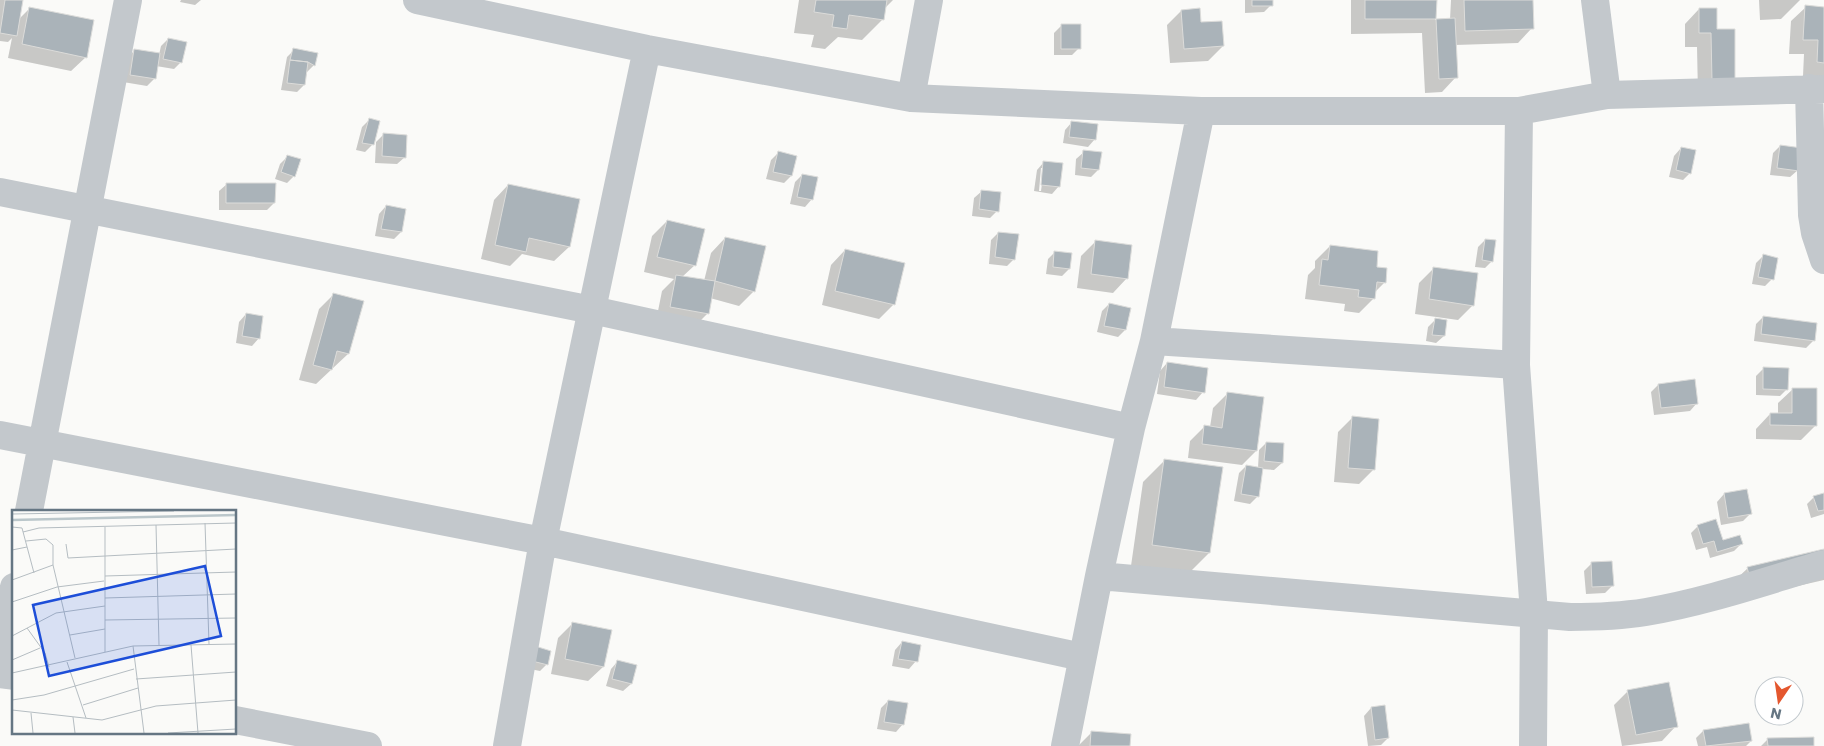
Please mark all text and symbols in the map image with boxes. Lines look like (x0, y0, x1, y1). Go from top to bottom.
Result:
inset map (12, 510, 236, 734)
north arrow (1754, 676, 1804, 726)
text: N (1769, 703, 1783, 725)

